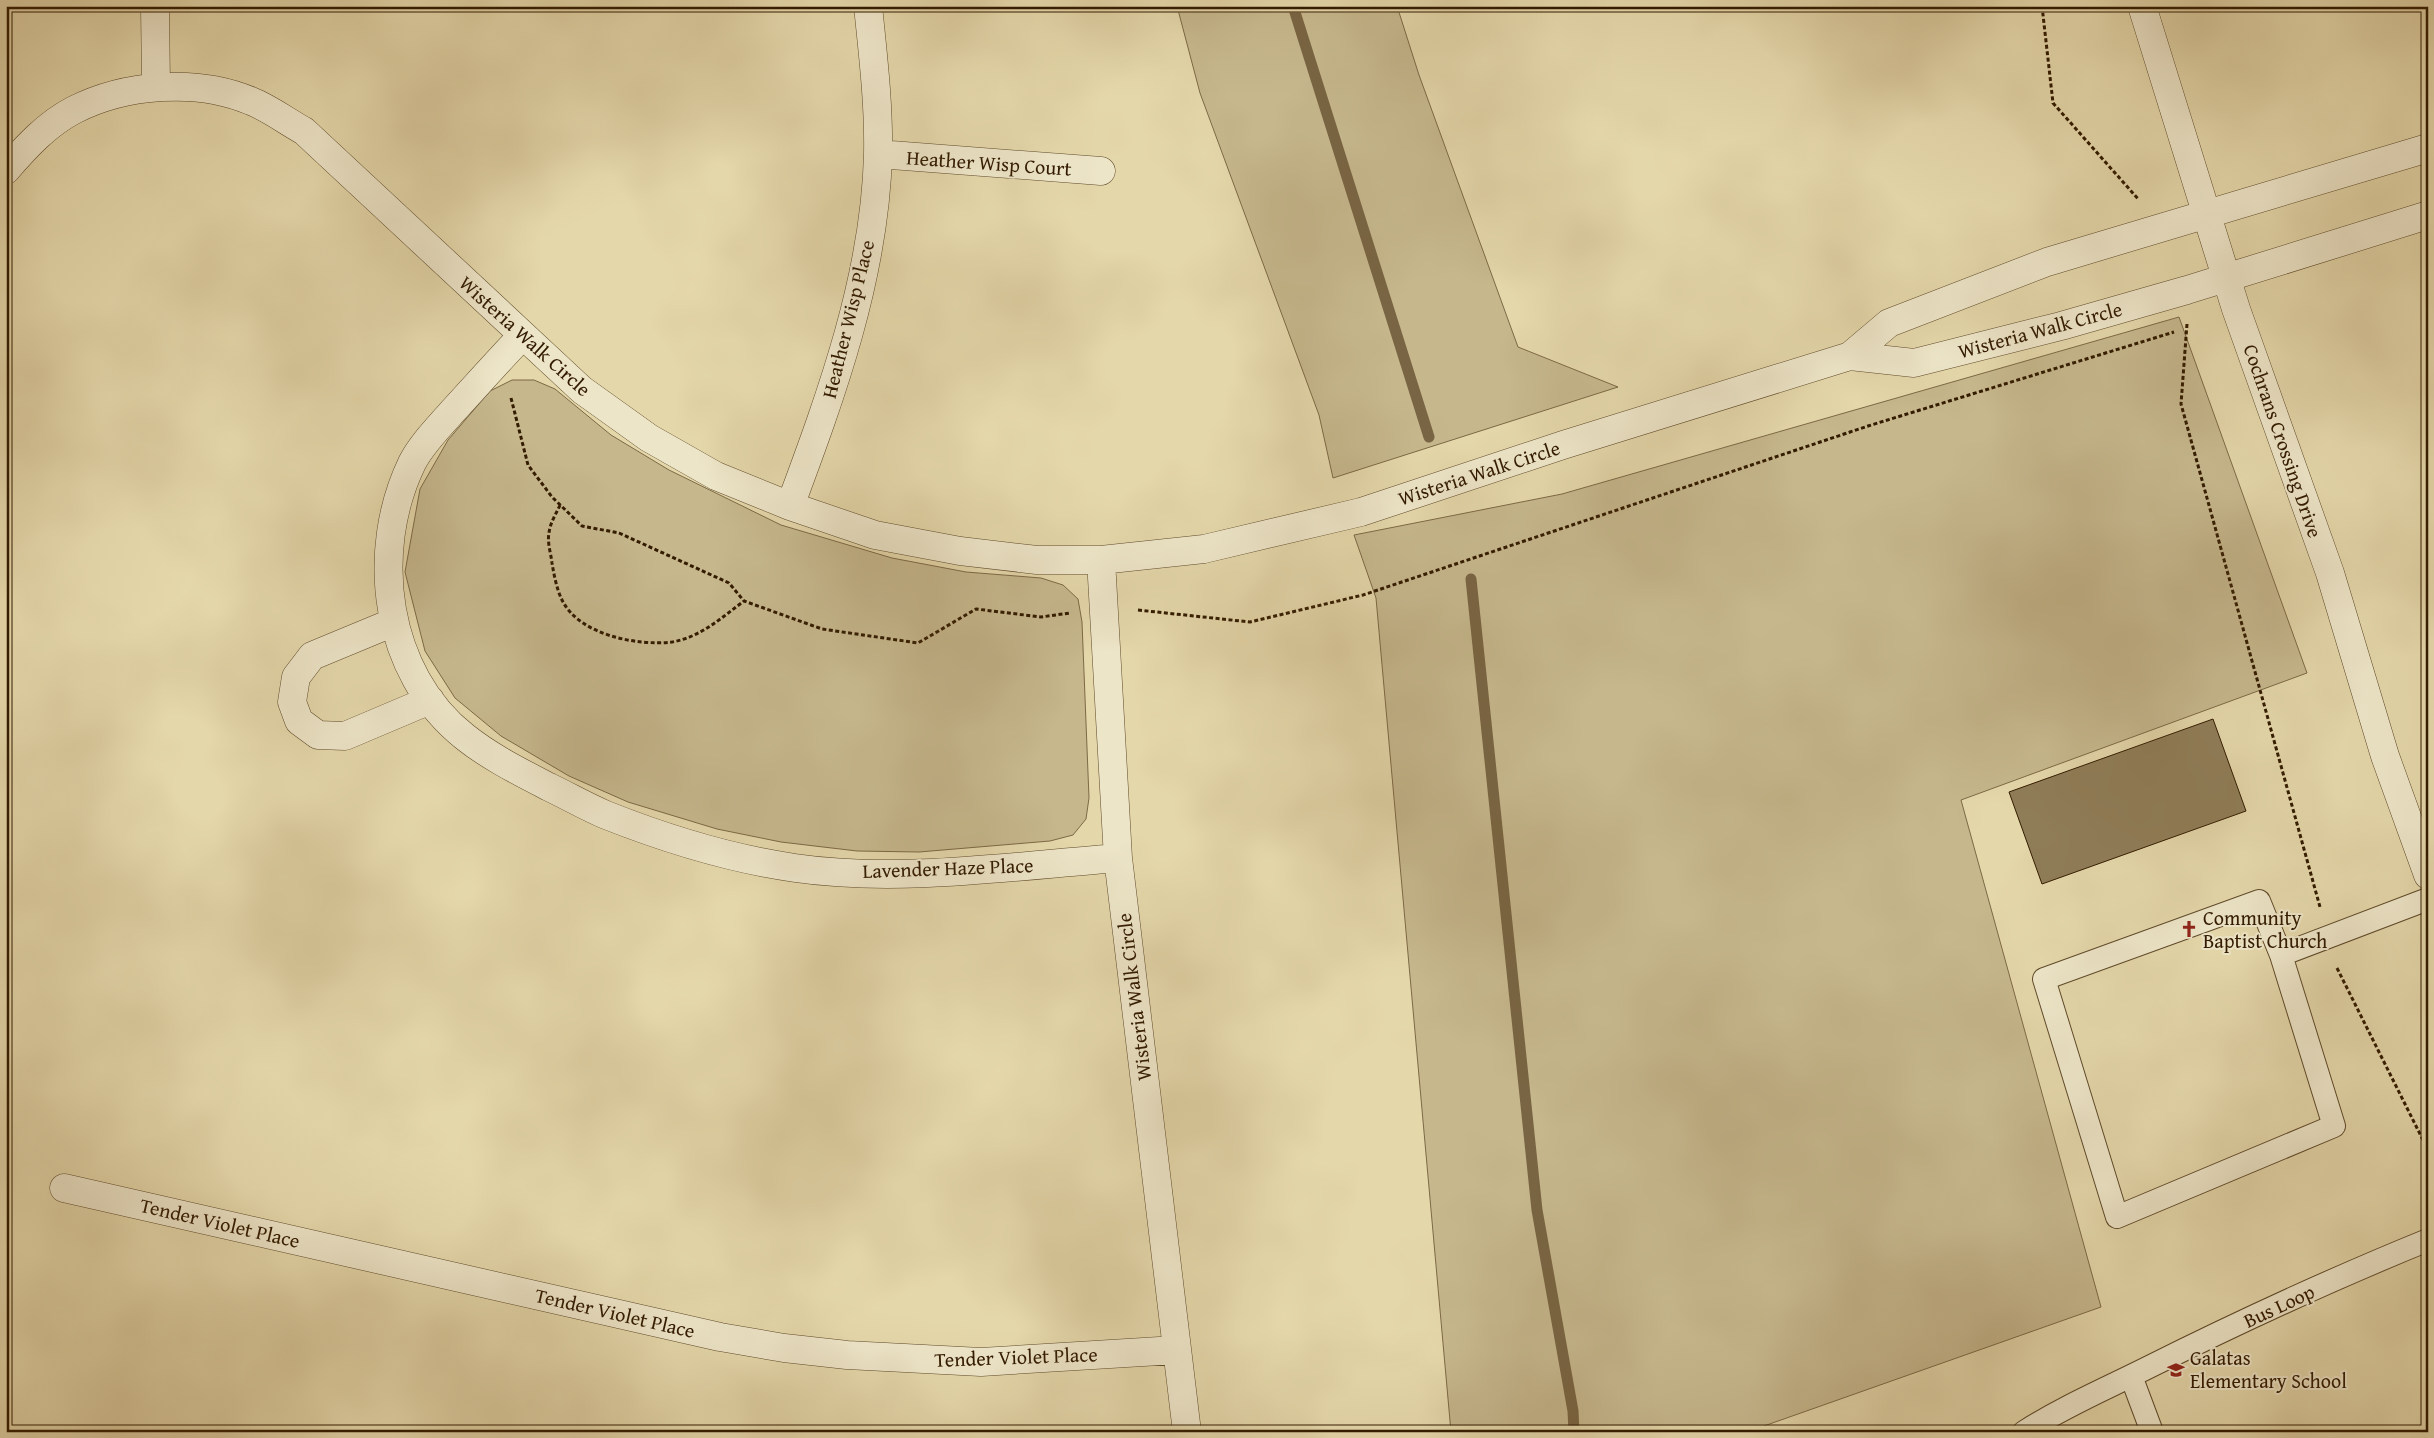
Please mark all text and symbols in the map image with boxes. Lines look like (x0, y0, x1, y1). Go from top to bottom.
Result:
street label: Heather Wisp Court (906, 142, 1073, 183)
street label: Heather Wisp Place (814, 237, 881, 401)
street label: Wisteria Walk Circle (453, 268, 598, 403)
street label: Wisteria Walk Circle (1955, 294, 2125, 365)
street label: Cochrans Crossing Drive (2237, 340, 2330, 541)
street label: Wisteria Walk Circle (1394, 433, 1563, 512)
street label: Lavender Haze Place (862, 850, 1034, 885)
place label: Community Baptist Church (2203, 903, 2327, 955)
street label: Wisteria Walk Circle (1109, 912, 1158, 1082)
church icon: Community Baptist Church (2179, 919, 2199, 939)
street label: Tender Violet Place (137, 1190, 303, 1255)
street label: Bus Loop (2238, 1276, 2319, 1335)
street label: Tender Violet Place (532, 1280, 698, 1345)
street label: Tender Violet Place (934, 1339, 1098, 1374)
place label: Galatas Elementary School (2190, 1343, 2347, 1395)
school or university icon: Galatas Elementary School (2166, 1360, 2186, 1380)

